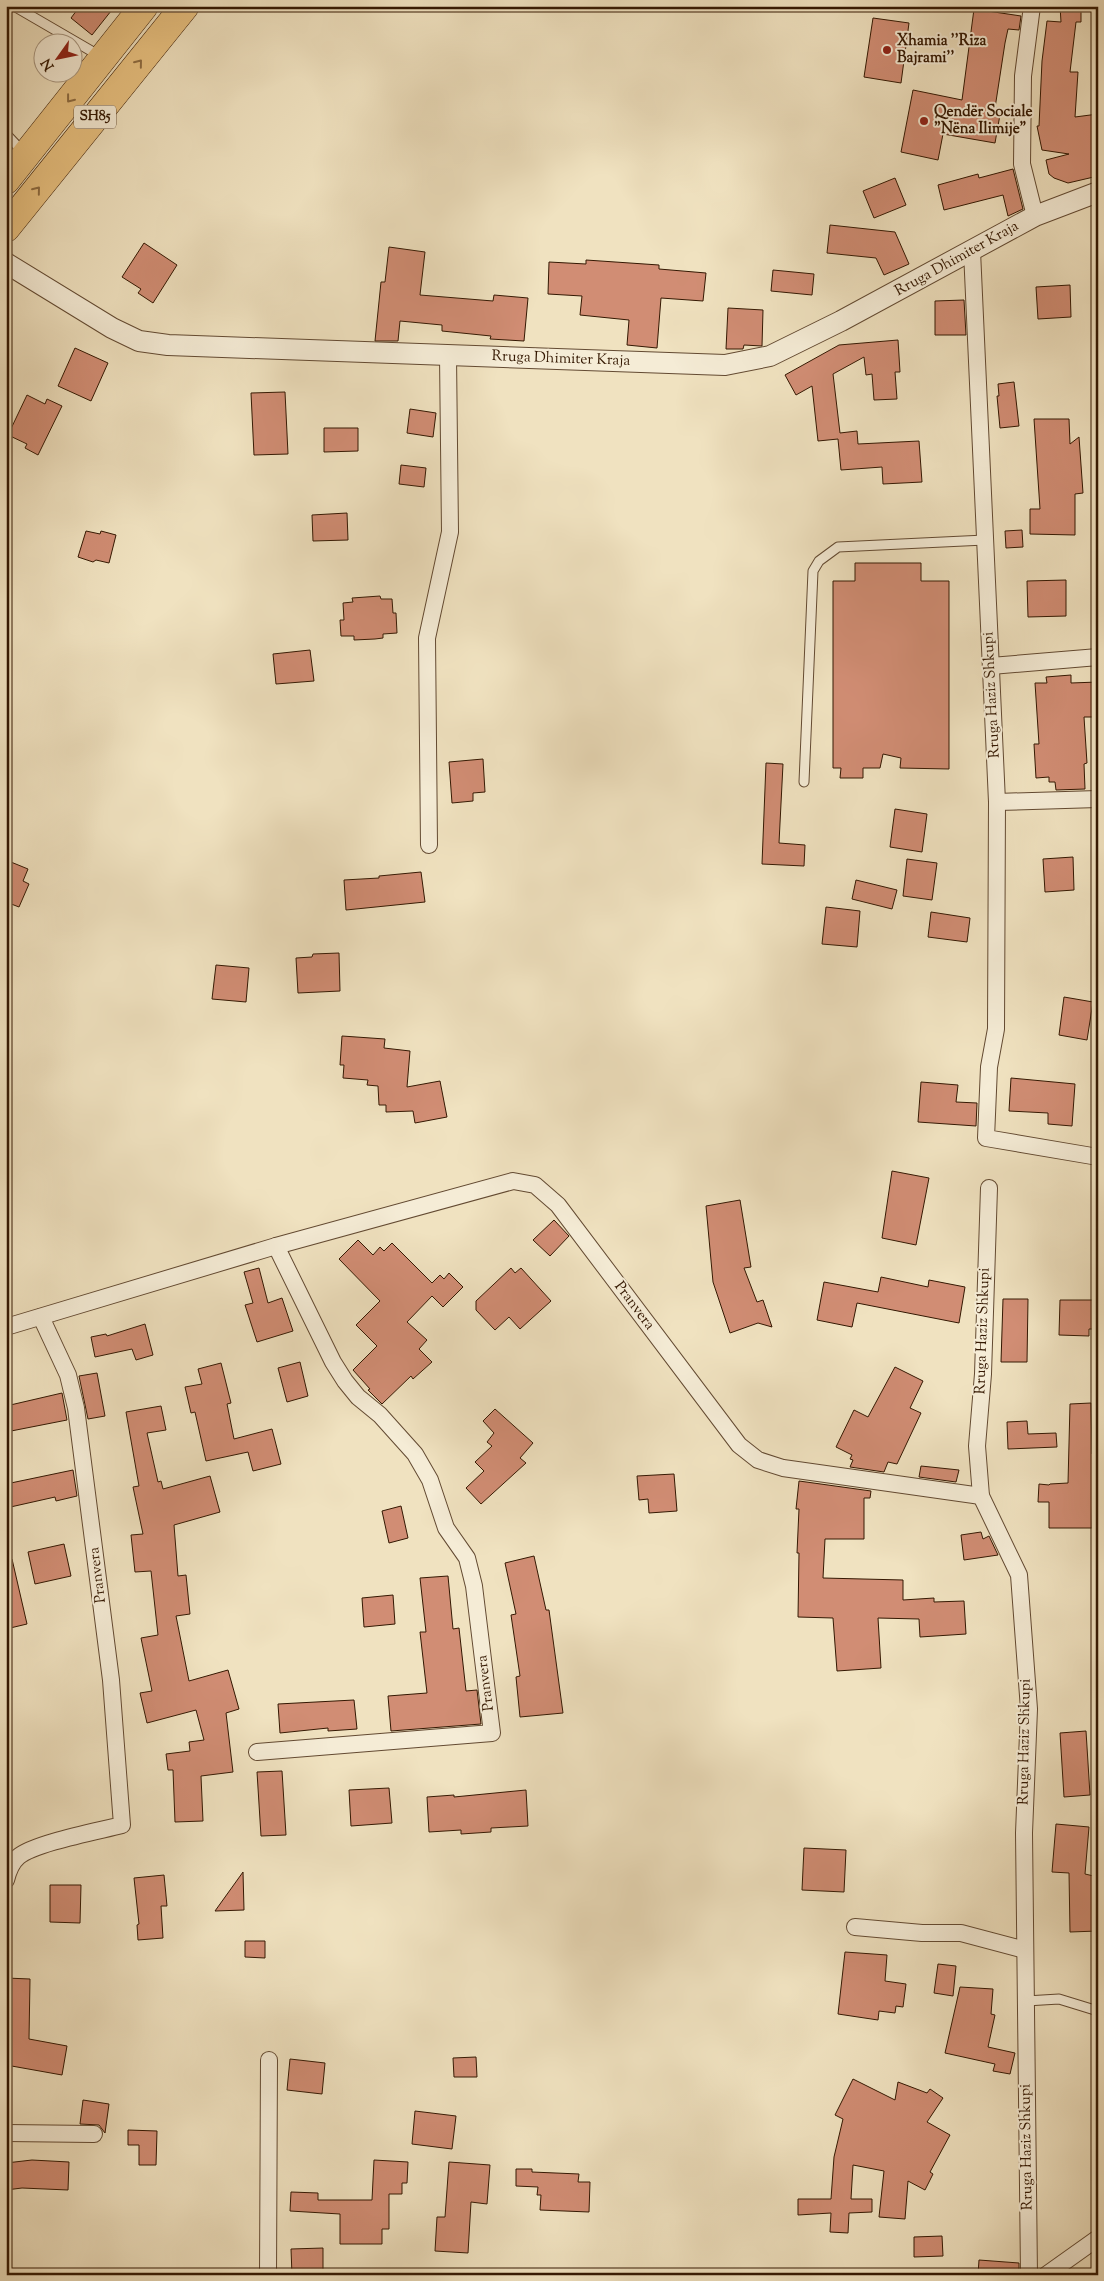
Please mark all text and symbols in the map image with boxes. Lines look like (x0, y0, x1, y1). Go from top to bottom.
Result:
place label: Xhamia ''Riza Bajrami'' (897, 31, 986, 69)
north arrow (32, 32, 82, 82)
marker: Xhamia ''Riza Bajrami'' (881, 44, 893, 56)
text: N (37, 54, 60, 74)
one-way arrow (133, 60, 142, 69)
one-way arrow (68, 93, 76, 102)
place label: Qendër Sociale "Nëna Ilimije" (934, 102, 1033, 140)
road number: SH85 (74, 105, 116, 128)
marker: Qendër Sociale "Nëna Ilimije" (918, 115, 930, 127)
one-way arrow (31, 187, 39, 196)
street label: Rruga Dhimiter Kraja (891, 216, 1023, 302)
street label: Rruga Dhimiter Kraja (491, 346, 631, 372)
street label: Rruga Haziz Shkupi (978, 631, 1006, 759)
street label: Rruga Haziz Shkupi (970, 1267, 996, 1395)
street label: Pranvera (609, 1277, 659, 1335)
street label: Pranvera (84, 1546, 112, 1604)
street label: Pranvera (472, 1654, 500, 1712)
street label: Rruga Haziz Shkupi (1013, 1679, 1037, 1805)
street label: Rruga Haziz Shkupi (1015, 2084, 1039, 2210)

